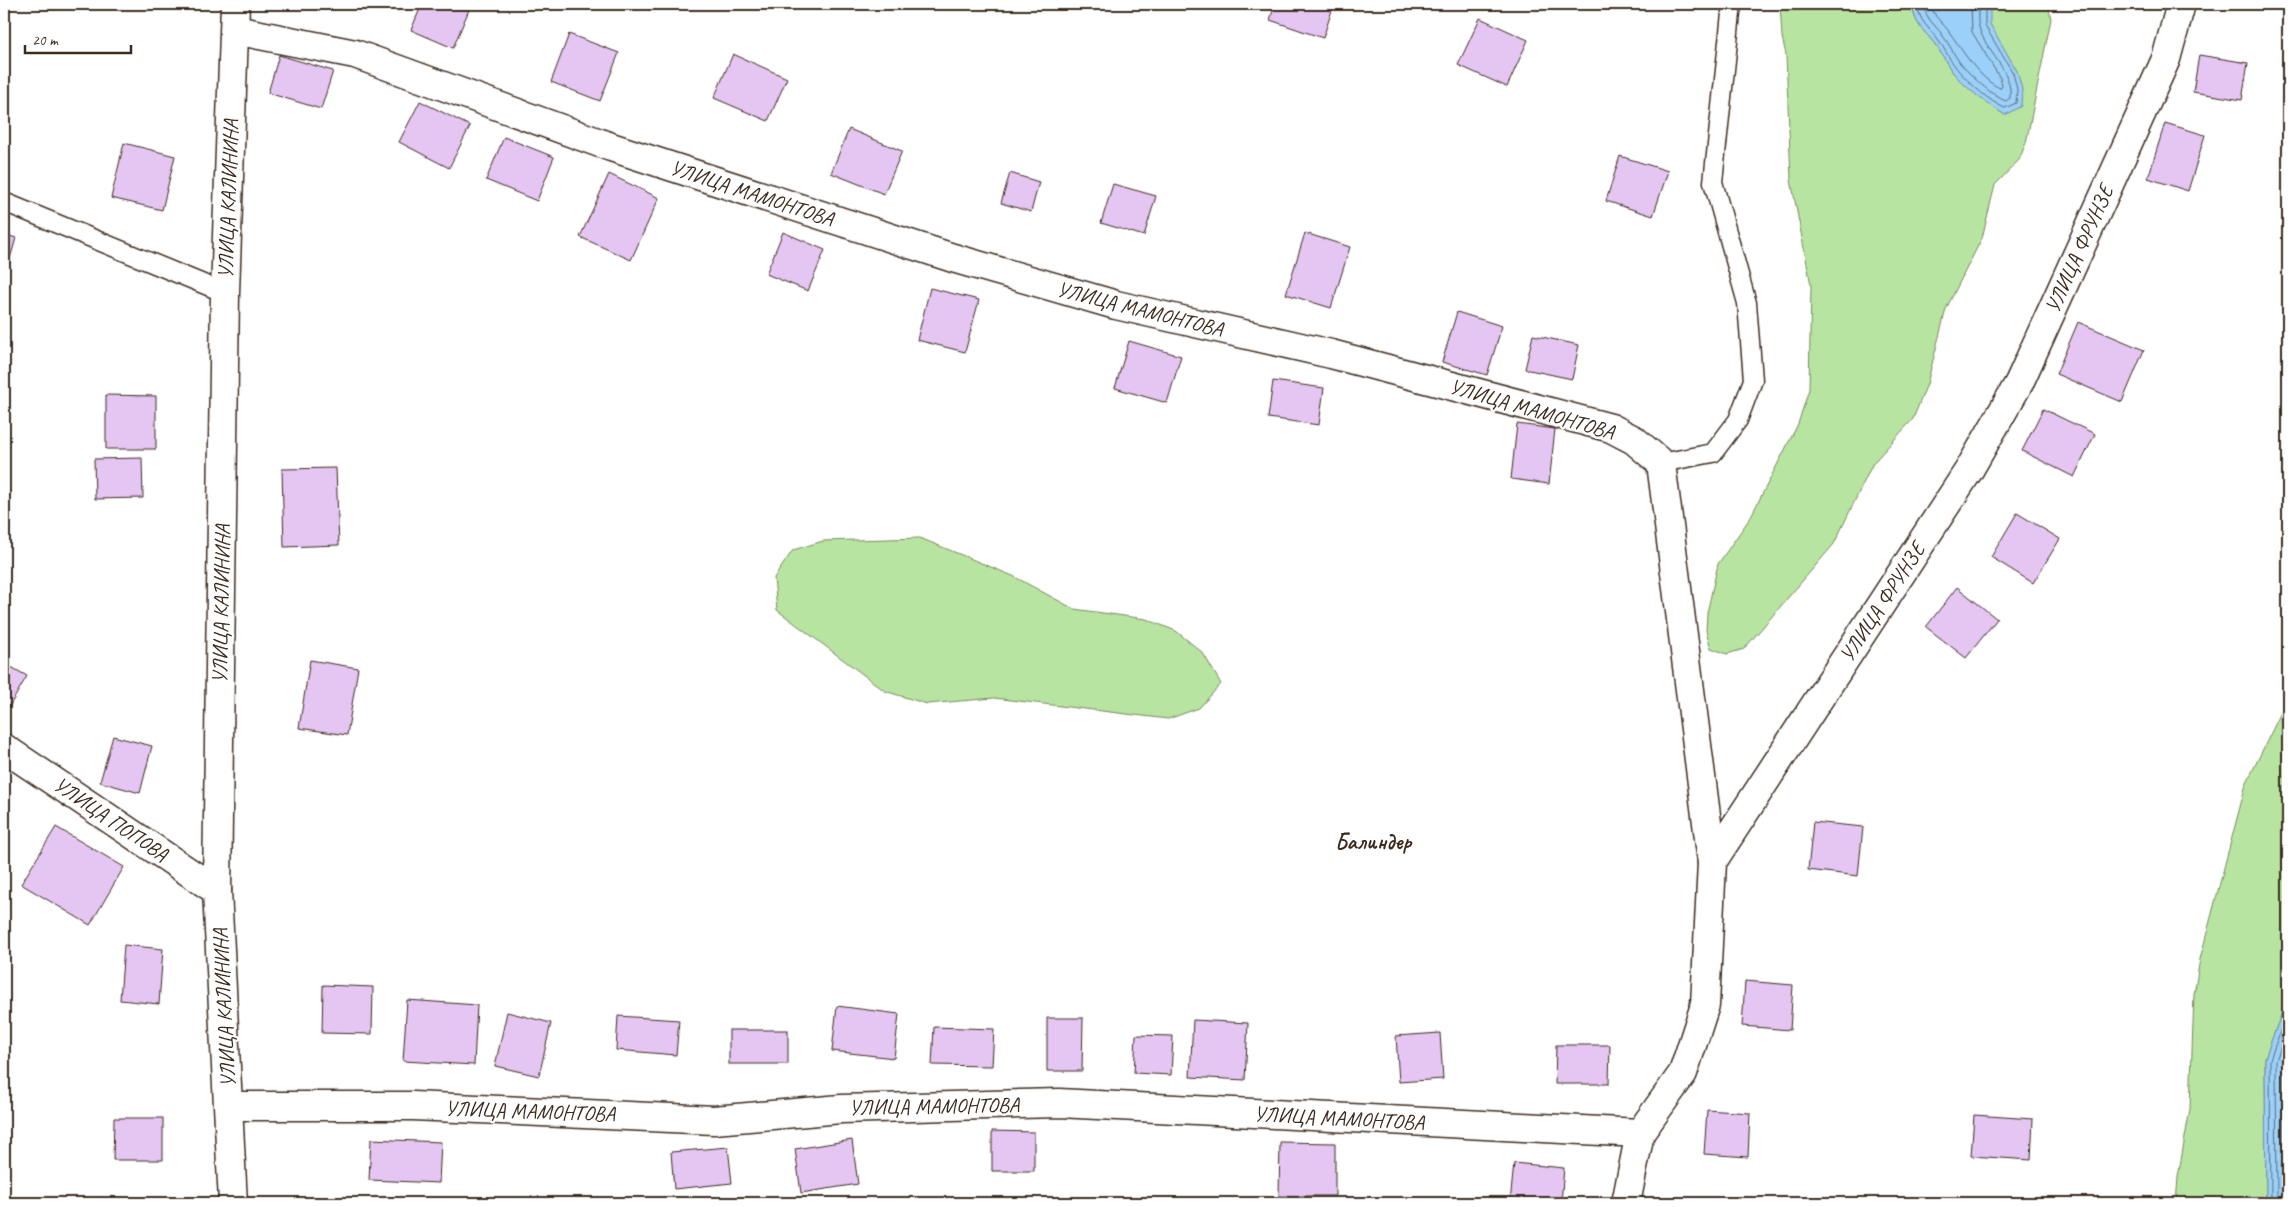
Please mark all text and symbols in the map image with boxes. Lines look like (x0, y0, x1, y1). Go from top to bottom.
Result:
scale bar (25, 22, 131, 54)
text: 20 m (32, 31, 59, 50)
street label: УЛИЦА КАЛИНИНА (212, 118, 244, 279)
street label: УЛИЦА МАМОНТОВА (667, 154, 838, 232)
street label: УЛИЦА ФРУНЗЕ (2039, 179, 2120, 317)
street label: УЛИЦА МАМОНТОВА (1054, 276, 1227, 343)
street label: УЛИЦА МАМОНТОВА (1447, 373, 1619, 445)
street label: УЛИЦА КАЛИНИНА (207, 523, 235, 684)
street label: УЛИЦА ФРУНЗЕ (1834, 535, 1932, 666)
street label: УЛИЦА ПОПОВА (49, 771, 174, 867)
district label: Балиндер (1335, 828, 1413, 856)
street label: УЛИЦА КАЛИНИНА (207, 927, 241, 1088)
street label: УЛИЦА МАМОНТОВА (849, 1091, 1021, 1120)
street label: УЛИЦА МАМОНТОВА (444, 1095, 617, 1127)
street label: УЛИЦА МАМОНТОВА (1253, 1101, 1426, 1136)

